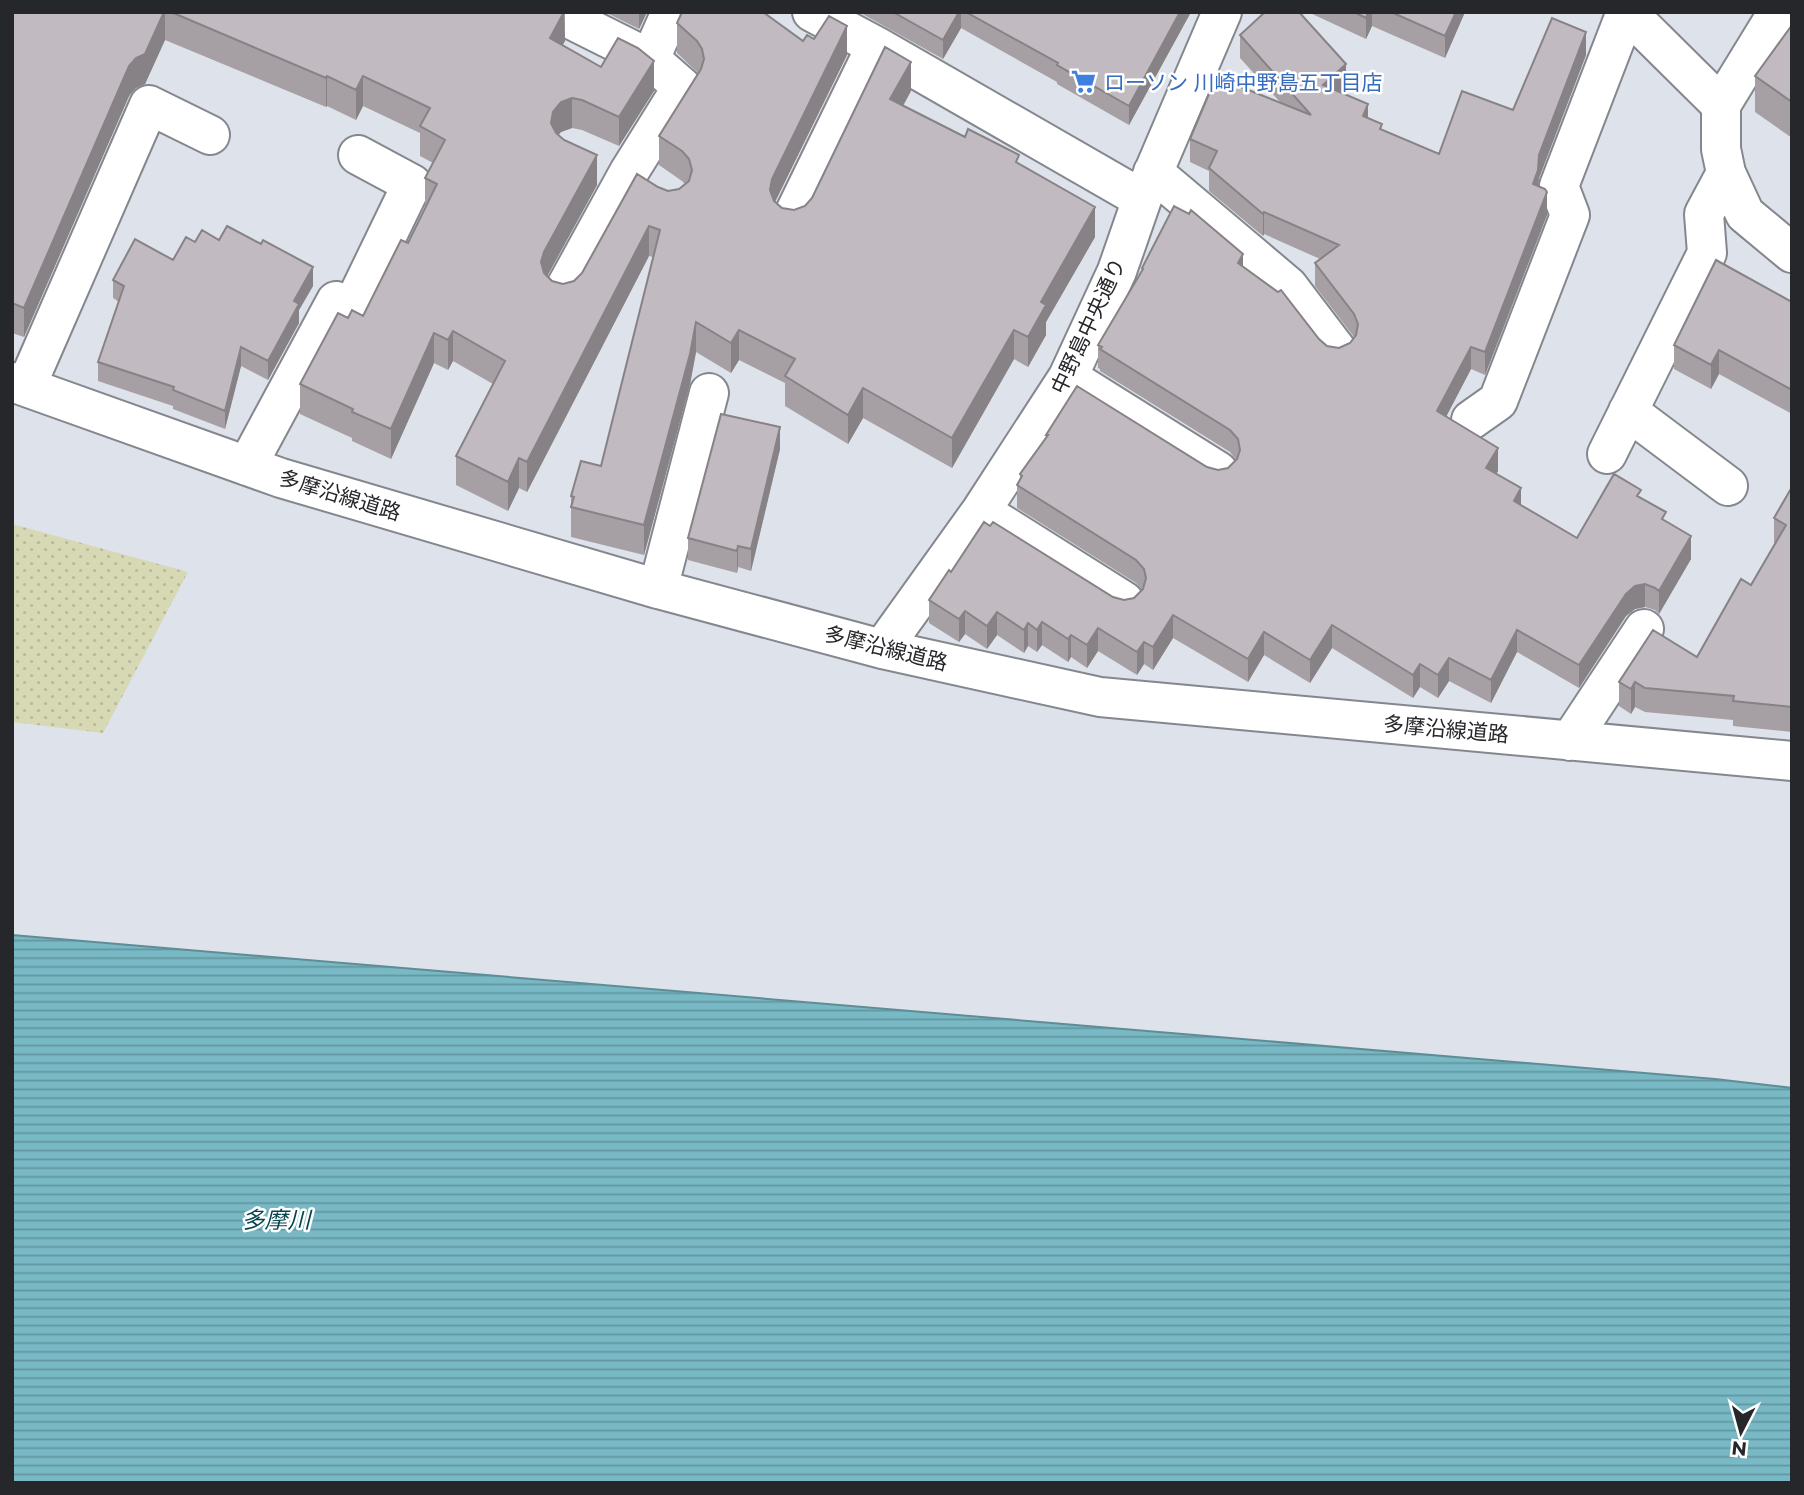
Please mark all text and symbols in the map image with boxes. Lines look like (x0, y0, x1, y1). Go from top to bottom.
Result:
supermarket icon: ローソン 川崎中野島五丁目店 (1070, 68, 1098, 96)
place label: ローソン 川崎中野島五丁目店 (1104, 70, 1383, 95)
street label: 中野島中央通り (1046, 254, 1130, 398)
street label: 多摩沿線道路 (276, 465, 404, 525)
street label: 多摩沿線道路 (822, 621, 950, 675)
street label: 多摩沿線道路 (1382, 711, 1510, 747)
water label: 多摩川 (242, 1206, 314, 1234)
north arrow (1706, 1397, 1776, 1467)
text: N (1730, 1436, 1748, 1461)

